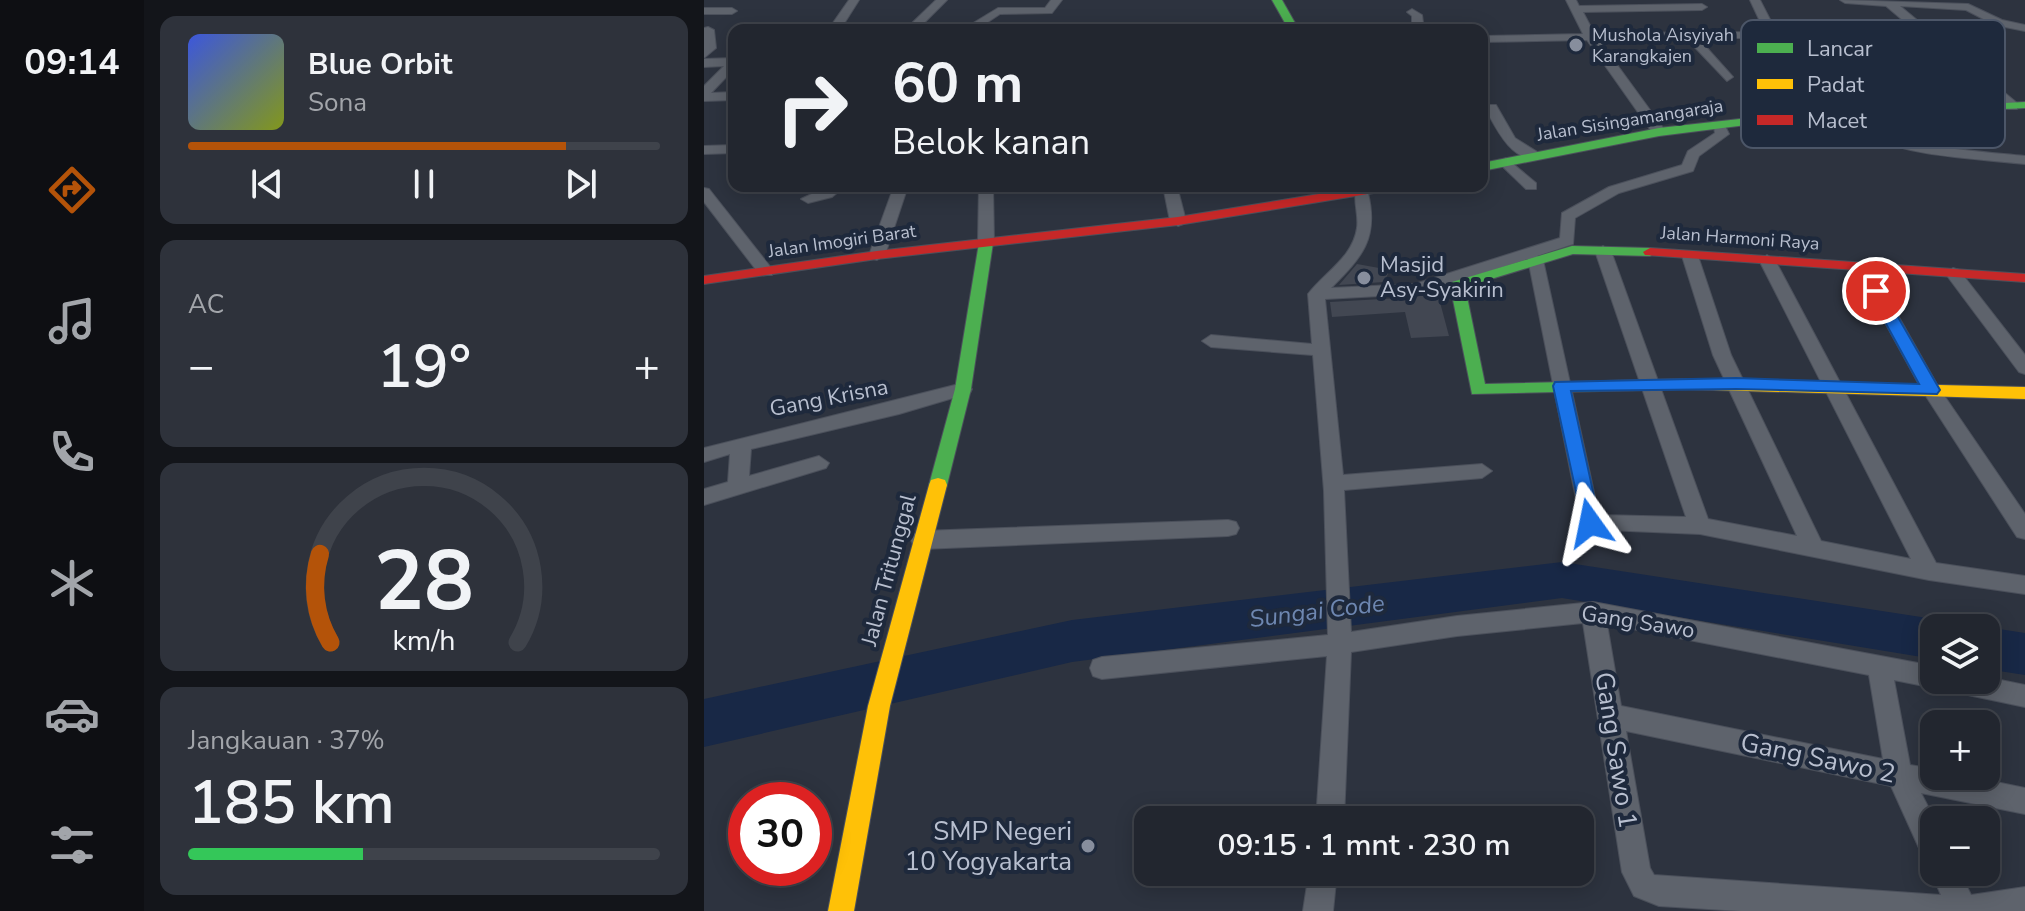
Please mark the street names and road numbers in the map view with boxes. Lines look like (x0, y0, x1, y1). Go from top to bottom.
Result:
street label: Jalan Sisingamangaraja (1534, 93, 1725, 147)
street label: Jalan Imogiri Barat (766, 219, 918, 263)
street label: Jalan Harmoni Raya (1659, 220, 1820, 256)
street label: Gang Krisna (767, 372, 891, 424)
street label: Jalan Tritunggal (854, 490, 924, 650)
street label: Gang Sawo (1579, 598, 1697, 646)
street label: Gang Sawo 1 (1586, 670, 1646, 830)
street label: Gang Sawo 2 (1737, 725, 1899, 791)

